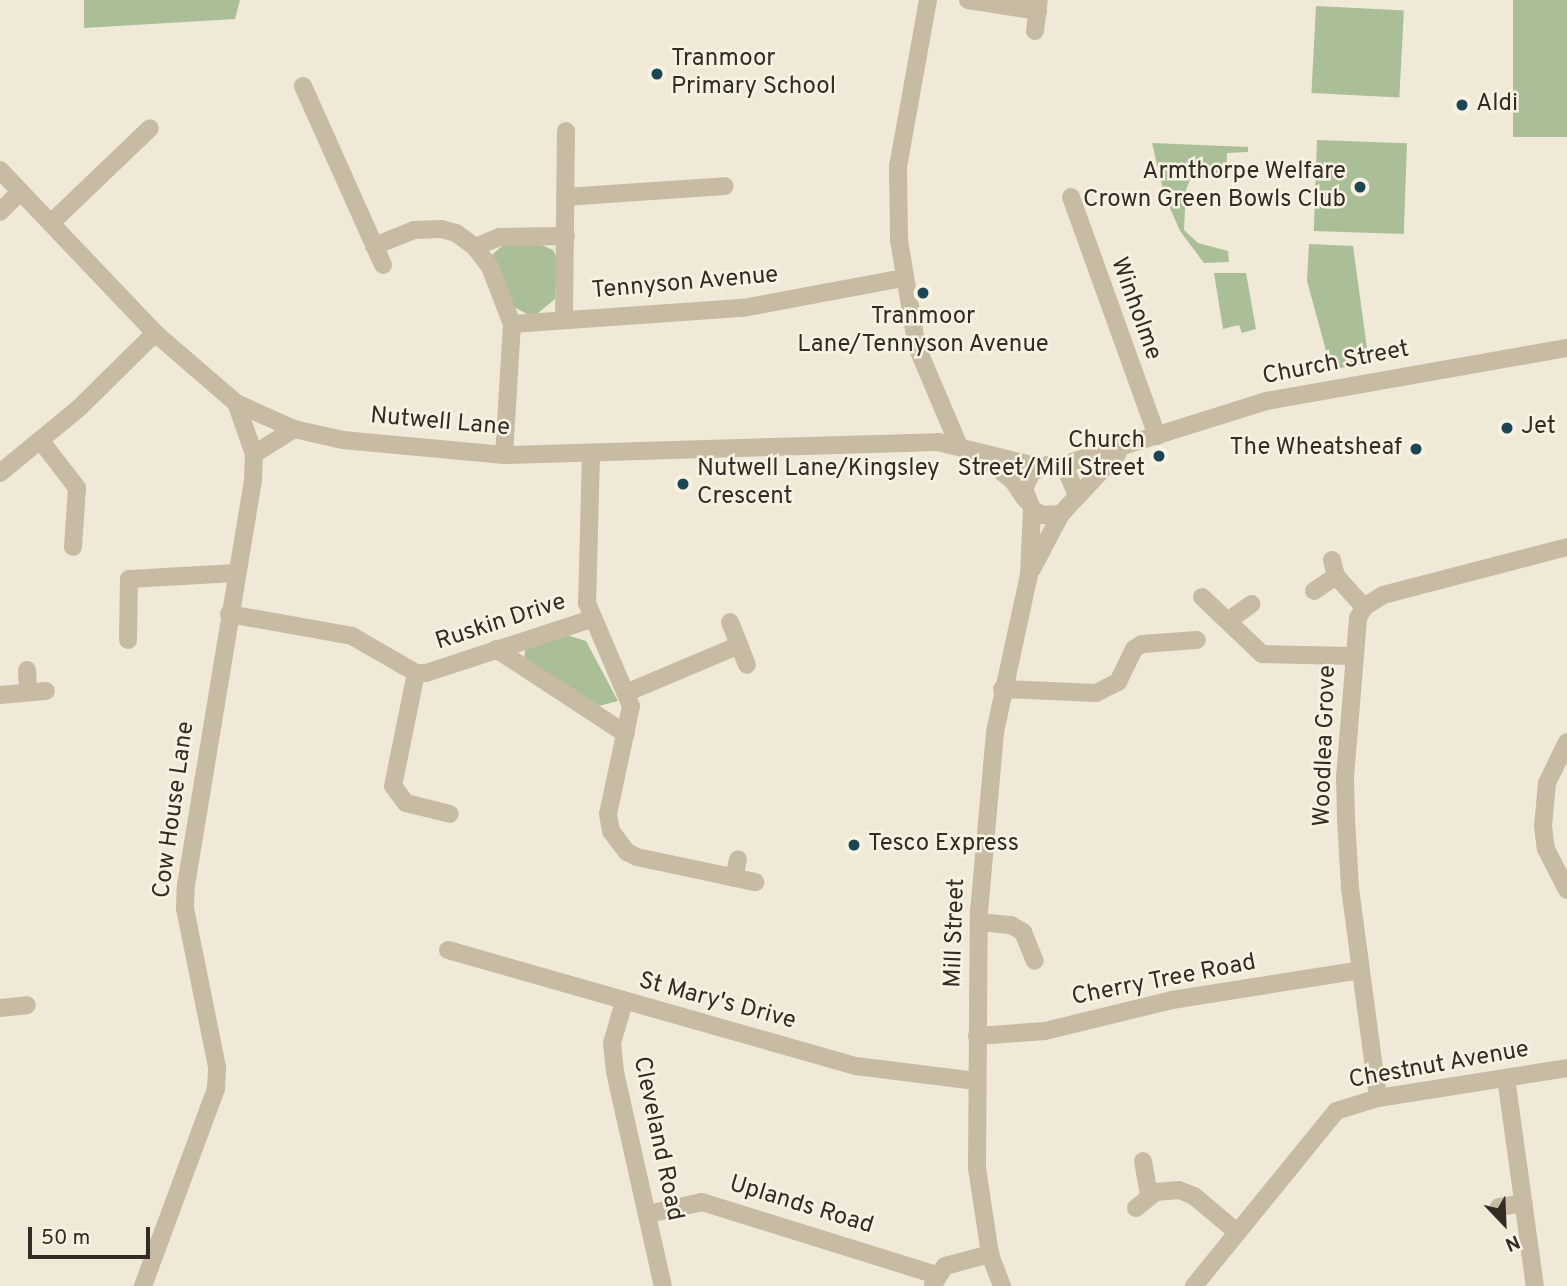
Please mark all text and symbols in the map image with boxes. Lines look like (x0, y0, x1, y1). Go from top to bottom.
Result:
place label: Tranmoor Primary School (671, 46, 836, 102)
marker: Tranmoor Primary School (649, 66, 665, 82)
place label: Aldi (1476, 91, 1518, 119)
marker: Aldi (1454, 97, 1470, 113)
place label: Armthorpe Welfare Crown Green Bowls Club (1083, 159, 1346, 215)
marker: Armthorpe Welfare Crown Green Bowls Club (1352, 179, 1368, 195)
street label: Winholme (1103, 254, 1167, 364)
street label: Tennyson Avenue (590, 261, 780, 307)
marker: Tranmoor Lane/Tennyson Avenue (915, 285, 931, 301)
place label: Tranmoor Lane/Tennyson Avenue (797, 304, 1049, 360)
street label: Church Street (1260, 336, 1412, 392)
street label: Nutwell Lane (369, 403, 511, 443)
place label: Jet (1521, 414, 1556, 442)
marker: Jet (1499, 420, 1515, 436)
place label: Church Street/Mill Street (958, 428, 1145, 484)
place label: The Wheatsheaf (1229, 435, 1402, 463)
marker: The Wheatsheaf (1408, 441, 1424, 457)
marker: Church Street/Mill Street (1151, 448, 1167, 464)
place label: Nutwell Lane/Kingsley Crescent (697, 456, 940, 512)
marker: Nutwell Lane/Kingsley Crescent (675, 476, 691, 492)
street label: Ruskin Drive (432, 588, 570, 658)
street label: Woodlea Grove (1309, 665, 1343, 827)
street label: Cow House Lane (148, 720, 202, 900)
place label: Tesco Express (868, 831, 1019, 859)
marker: Tesco Express (846, 837, 862, 853)
street label: Mill Street (940, 878, 972, 988)
street label: Cherry Tree Road (1069, 949, 1259, 1013)
street label: St Mary's Drive (635, 967, 799, 1037)
street label: Chestnut Avenue (1346, 1036, 1532, 1096)
street label: Cleveland Road (626, 1054, 688, 1224)
street label: Uplands Road (725, 1170, 877, 1242)
north arrow (1469, 1188, 1539, 1258)
scale bar (32, 1212, 154, 1256)
text: 50 m (41, 1225, 90, 1252)
text: N (1501, 1229, 1523, 1256)

